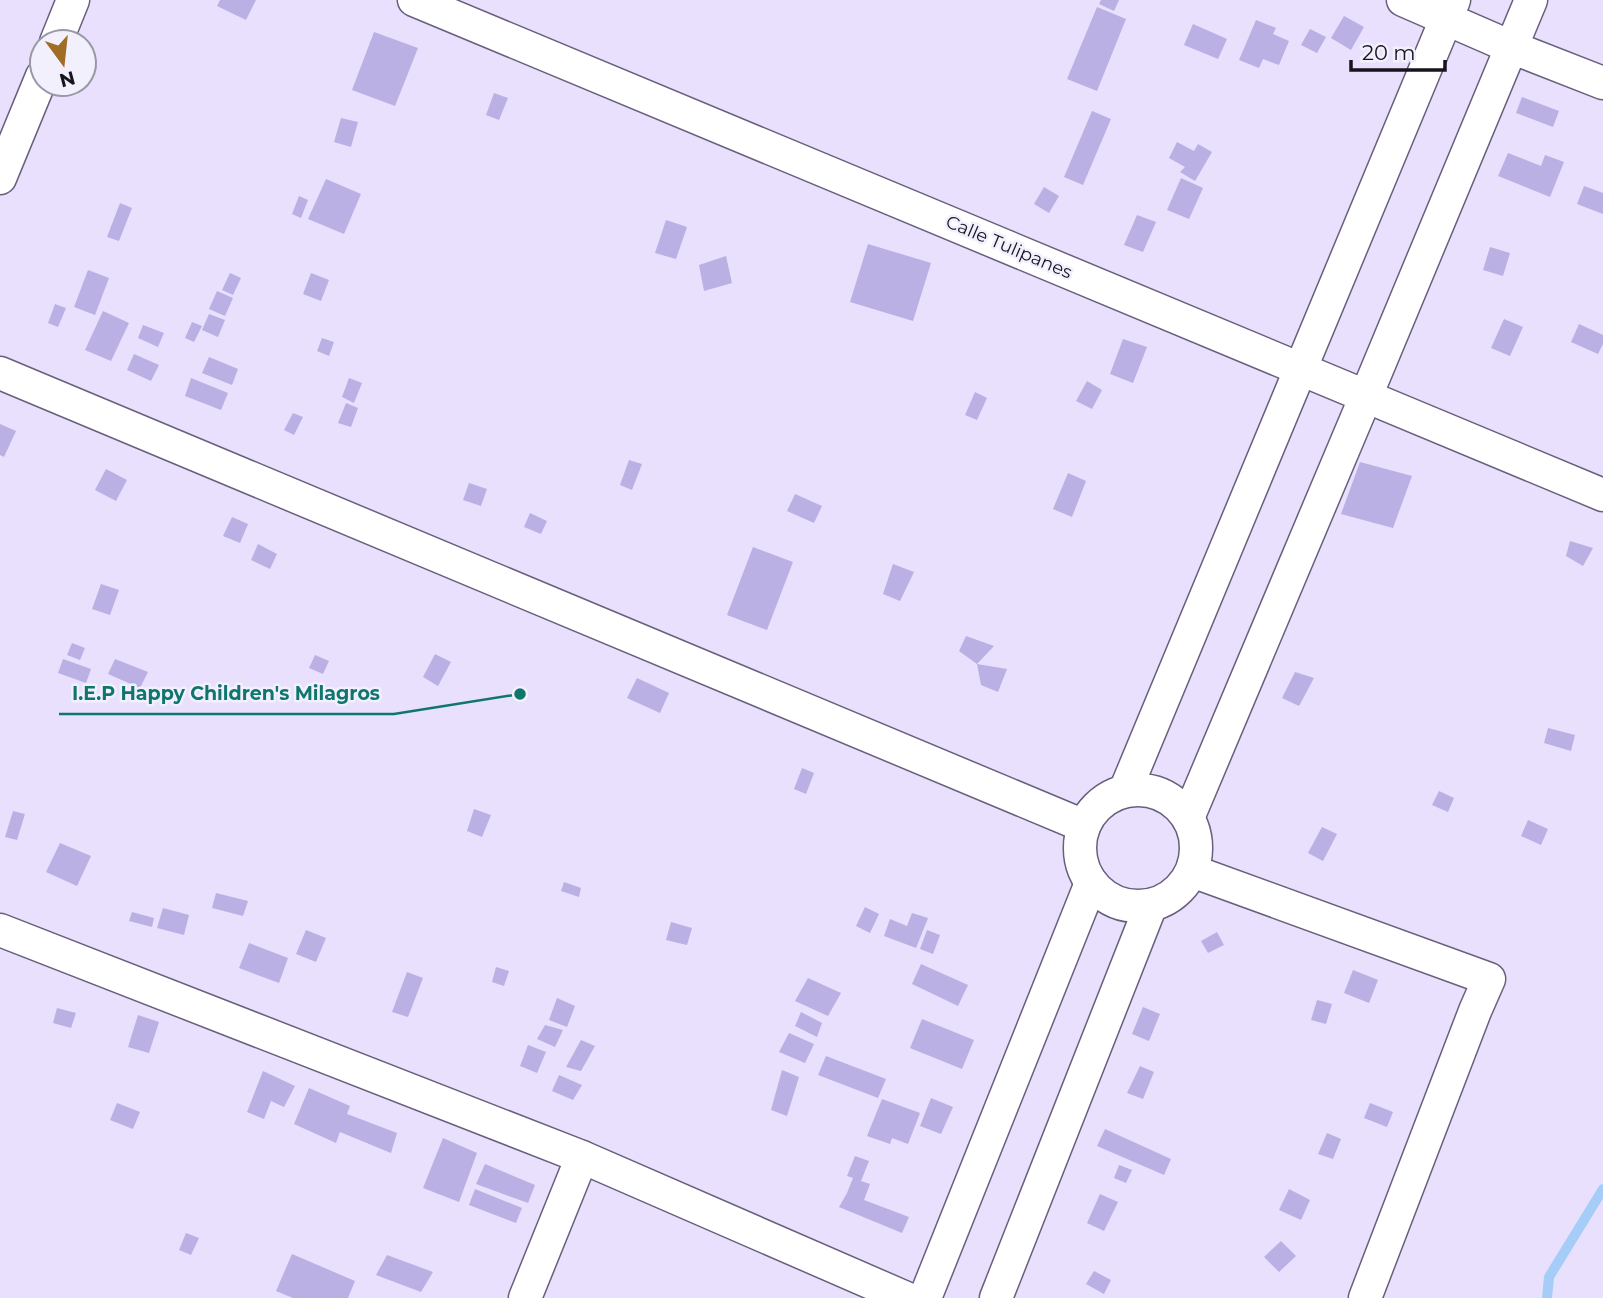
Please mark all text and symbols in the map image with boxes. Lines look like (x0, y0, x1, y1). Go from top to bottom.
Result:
north arrow (28, 28, 98, 98)
scale bar (1351, 28, 1446, 72)
text: 20 m (1362, 40, 1416, 65)
text: N (57, 66, 78, 92)
street label: Calle Tulipanes (943, 211, 1076, 284)
callout: I.E.P Happy Children's Milagros (59, 674, 394, 714)
text: I.E.P Happy Children's Milagros (72, 682, 380, 705)

